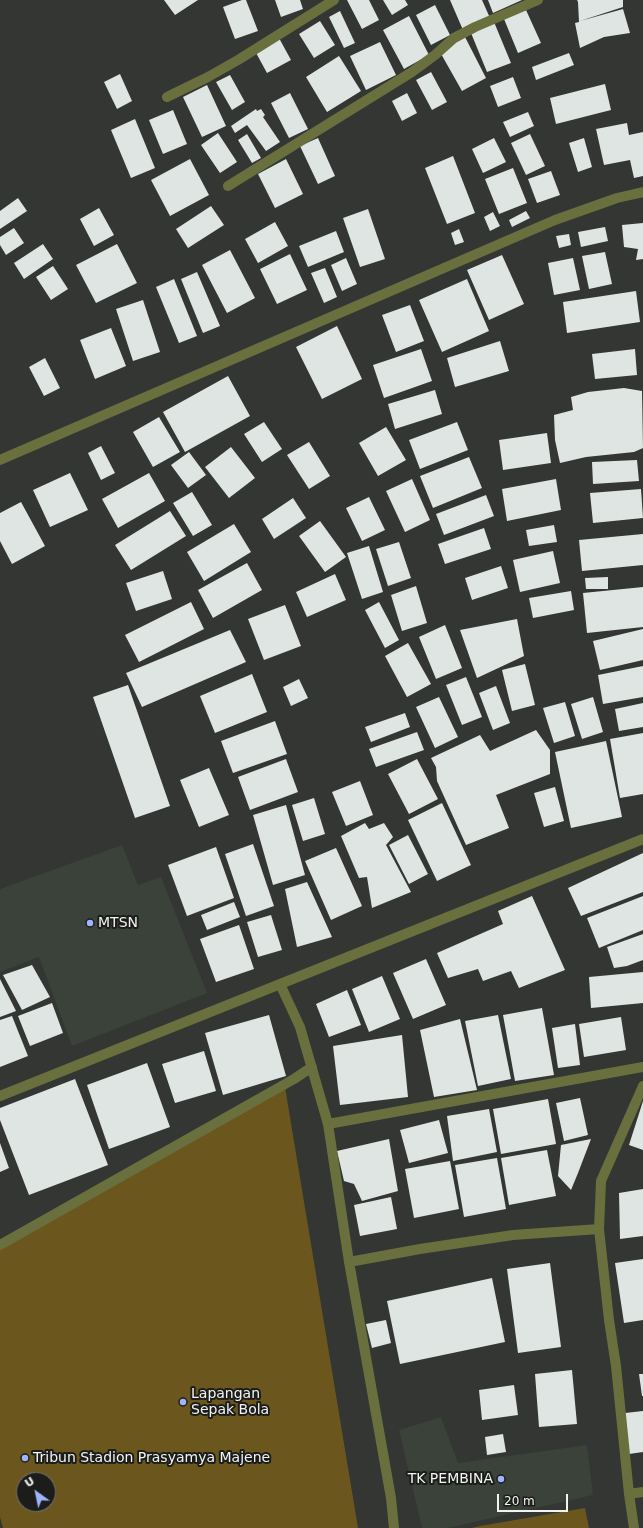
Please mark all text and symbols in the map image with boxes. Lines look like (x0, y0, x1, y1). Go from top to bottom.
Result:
place label: MTSN (98, 915, 138, 931)
marker: MTSN (85, 918, 95, 928)
place label: Lapangan Sepak Bola (191, 1386, 269, 1418)
marker: Lapangan Sepak Bola (178, 1397, 188, 1407)
place label: Tribun Stadion Prasyamya Majene (33, 1450, 270, 1466)
marker: Tribun Stadion Prasyamya Majene (20, 1453, 30, 1463)
place label: TK PEMBINA (408, 1471, 493, 1487)
north arrow (16, 1472, 56, 1512)
text: U (22, 1474, 37, 1490)
marker: TK PEMBINA (496, 1474, 506, 1484)
scale bar (499, 1486, 570, 1512)
text: 20 m (504, 1494, 535, 1508)

